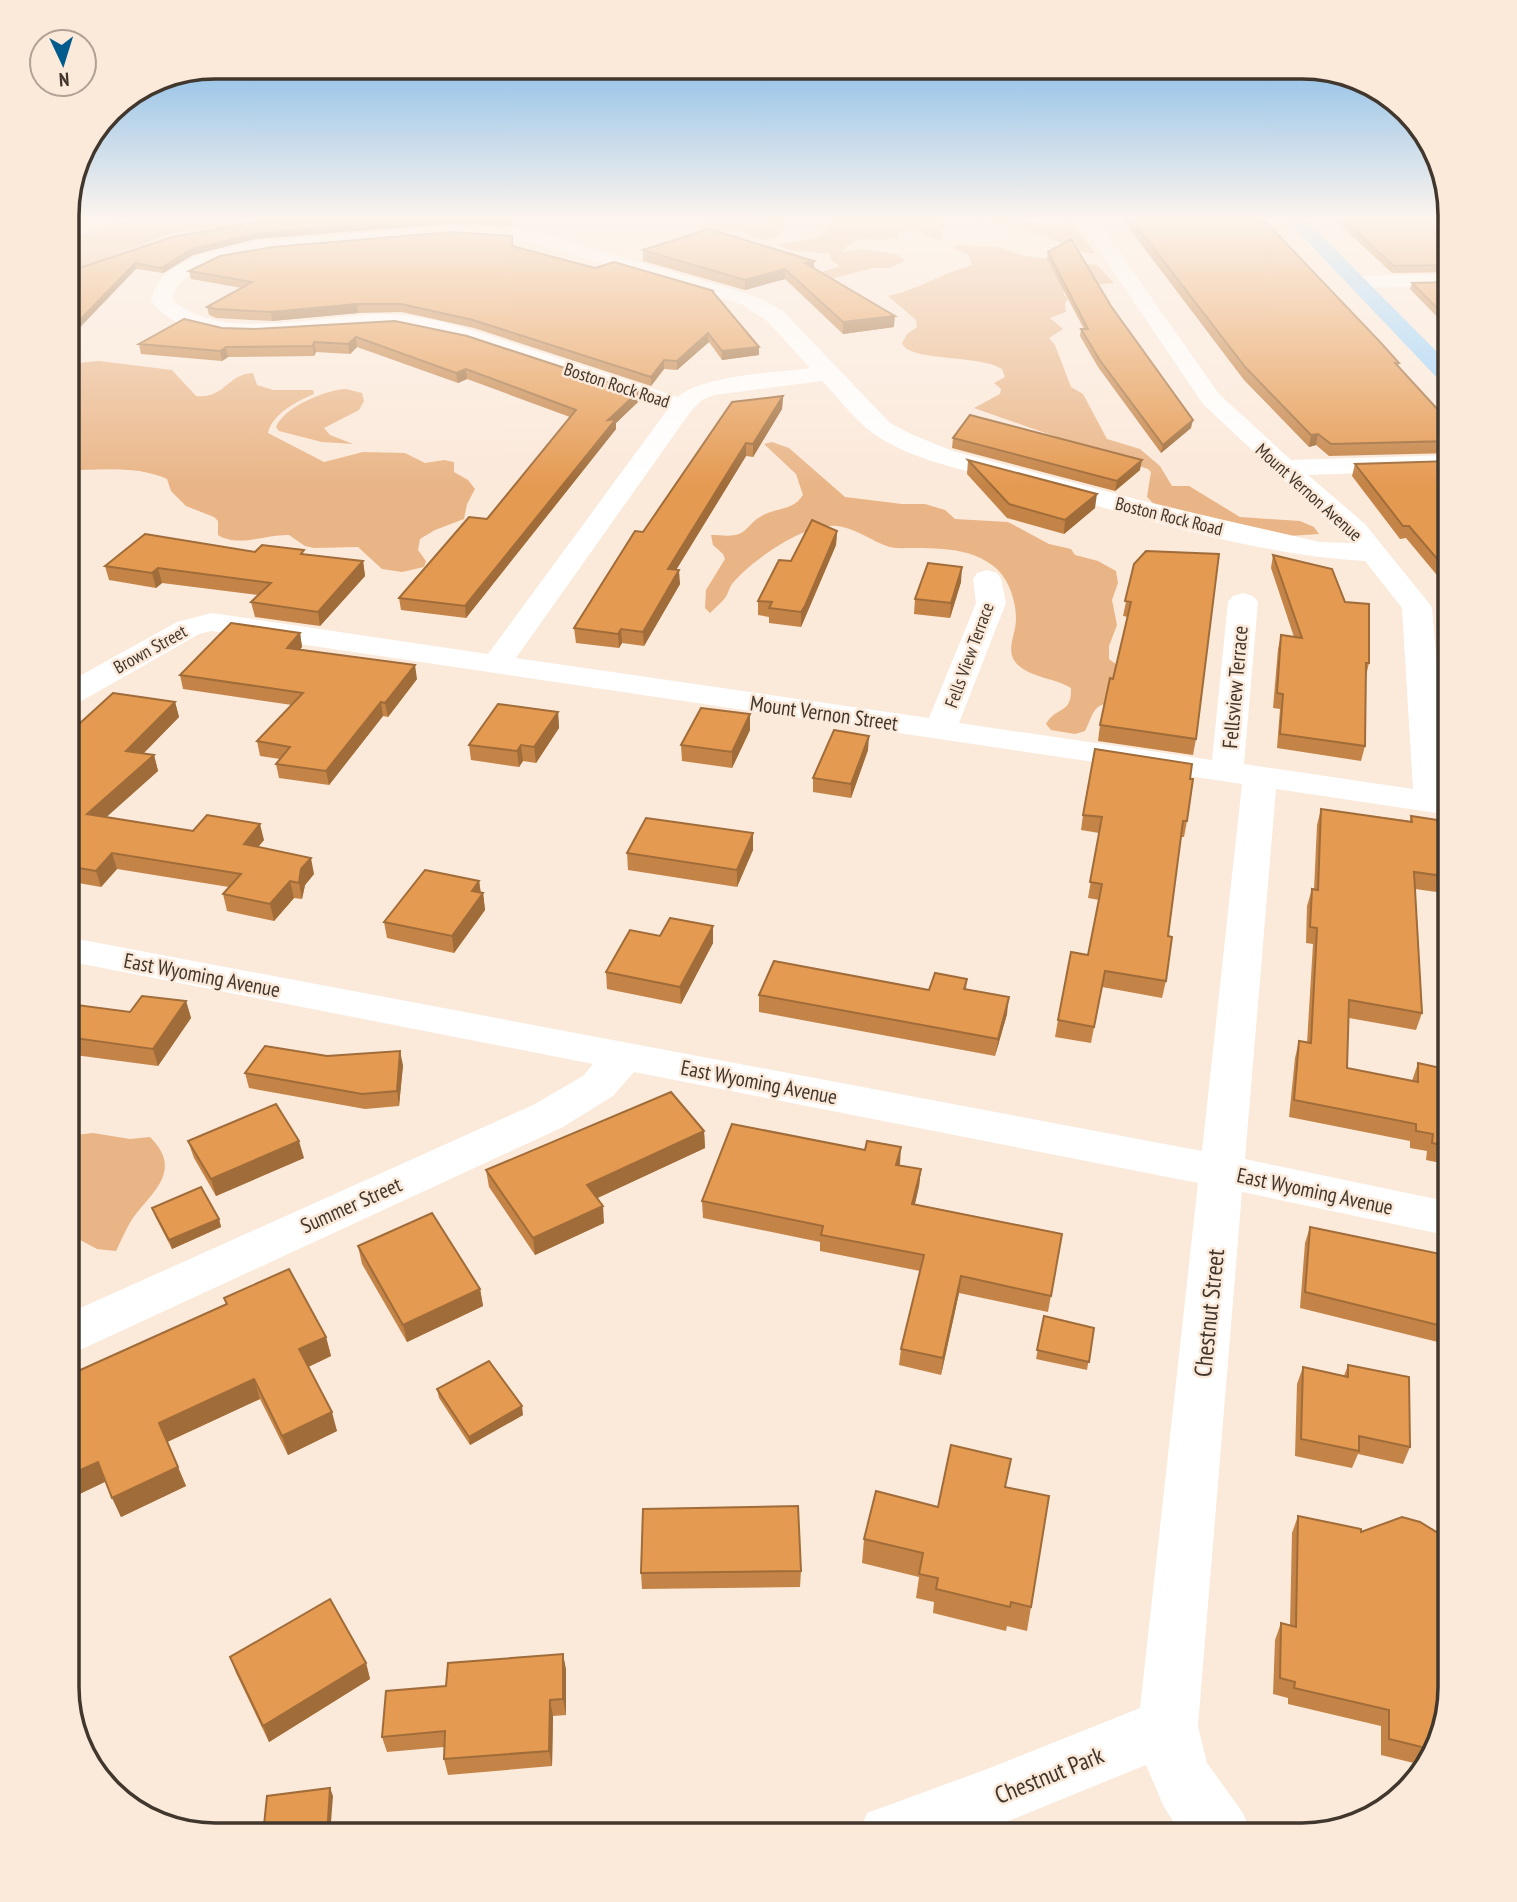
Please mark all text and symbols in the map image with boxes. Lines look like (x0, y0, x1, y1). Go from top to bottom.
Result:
north arrow (28, 28, 98, 98)
text: N (58, 68, 70, 92)
street label: Boston Rock Road (561, 357, 673, 413)
street label: Mount Vernon Avenue (1251, 438, 1367, 546)
street label: Boston Rock Road (1113, 492, 1225, 540)
street label: Fells View Terrace (939, 599, 999, 711)
street label: Brown Street (109, 619, 191, 679)
street label: Fellsview Terrace (1216, 625, 1254, 749)
street label: Mount Vernon Street (748, 689, 900, 737)
street label: East Wyoming Avenue (122, 947, 282, 1003)
street label: East Wyoming Avenue (679, 1054, 839, 1110)
street label: East Wyoming Avenue (1235, 1161, 1395, 1221)
street label: Summer Street (296, 1171, 406, 1239)
street label: Chestnut Street (1187, 1247, 1231, 1379)
street label: Chestnut Park (990, 1739, 1109, 1811)

